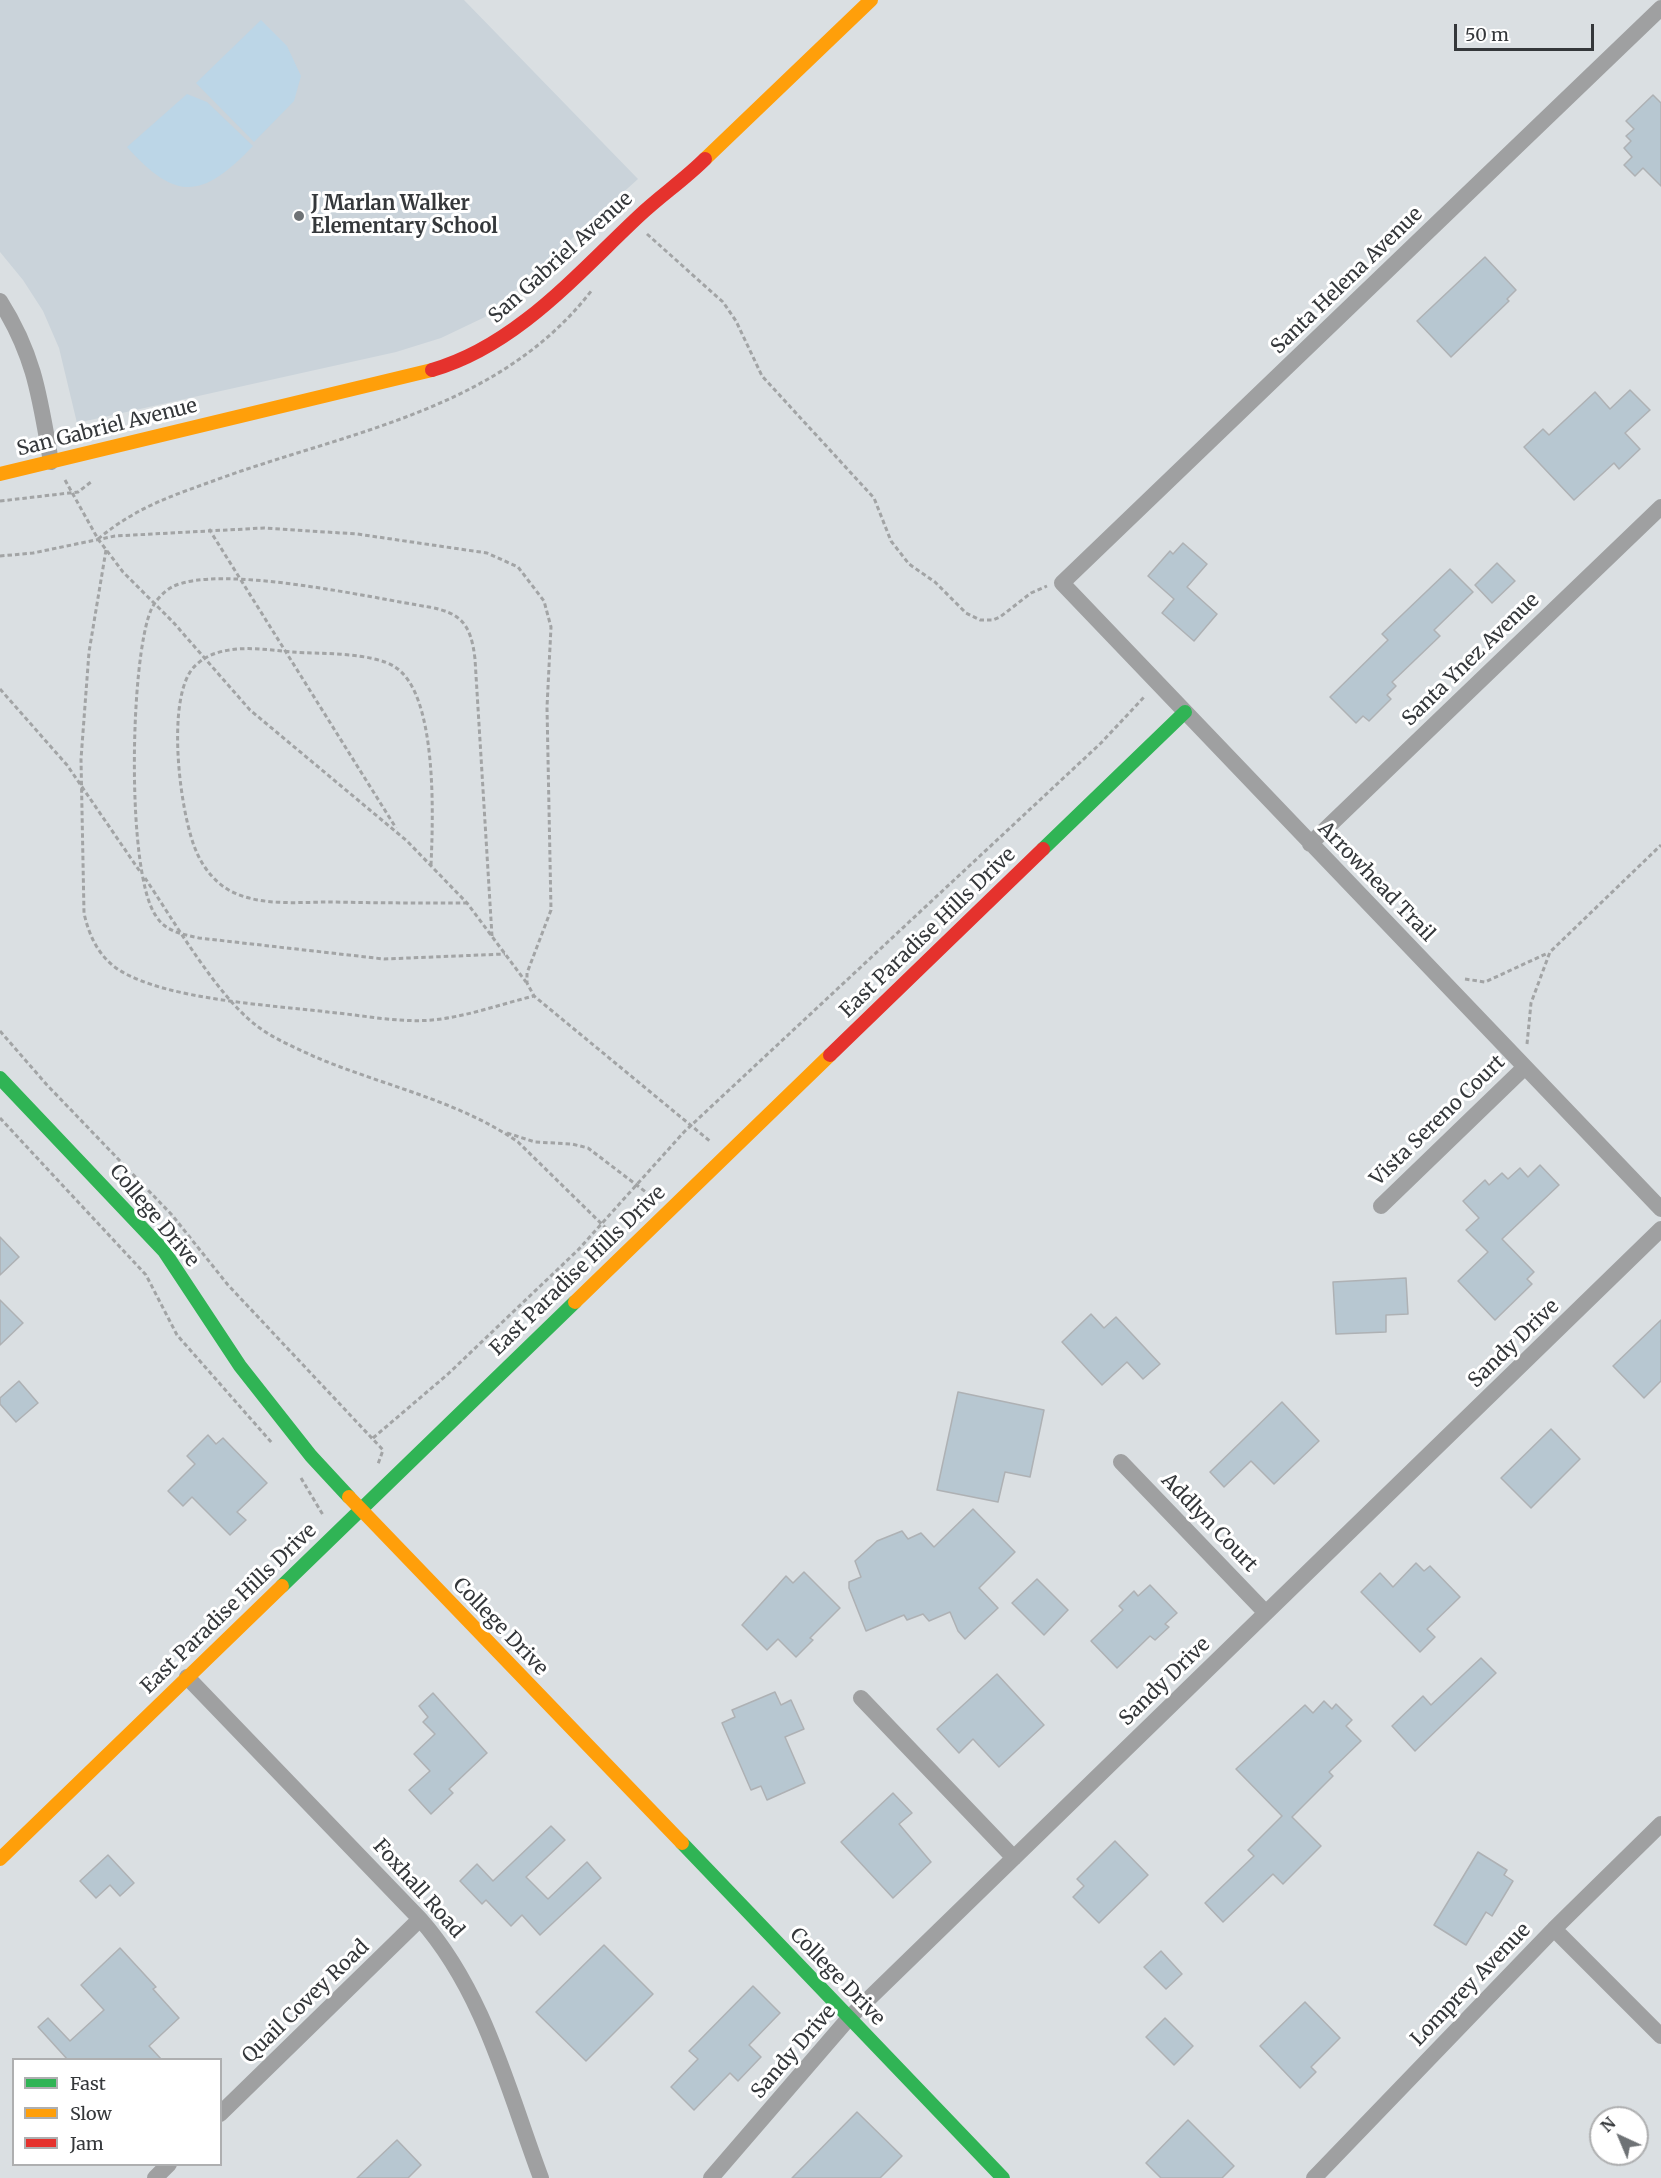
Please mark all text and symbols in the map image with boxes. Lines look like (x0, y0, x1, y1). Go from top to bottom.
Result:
scale bar (1457, 12, 1596, 50)
text: 50 m (1465, 23, 1509, 46)
street label: San Gabriel Avenue (484, 187, 638, 329)
place label: J Marlan Walker Elementary School (311, 192, 498, 239)
street label: Santa Helena Avenue (1266, 203, 1428, 359)
marker: J Marlan Walker Elementary School (292, 209, 306, 223)
street label: San Gabriel Avenue (14, 394, 200, 462)
street label: Santa Ynez Avenue (1398, 589, 1544, 731)
street label: Arrowhead Trail (1313, 817, 1439, 947)
street label: East Paradise Hills Drive (835, 843, 1021, 1023)
street label: Vista Sereno Court (1366, 1051, 1510, 1191)
street label: College Drive (104, 1160, 204, 1272)
street label: East Paradise Hills Drive (485, 1181, 671, 1361)
street label: Sandy Drive (1464, 1295, 1564, 1393)
street label: Addlyn Court (1156, 1469, 1262, 1577)
street label: East Paradise Hills Drive (136, 1519, 322, 1699)
street label: College Drive (448, 1573, 552, 1681)
street label: Sandy Drive (1115, 1633, 1215, 1731)
street label: Foxhall Road (367, 1835, 469, 1943)
street label: Lomprey Avenue (1406, 1919, 1536, 2051)
street label: College Drive (785, 1923, 889, 2031)
street label: Quail Covey Road (238, 1936, 374, 2068)
street label: Sandy Drive (747, 2000, 841, 2104)
legend (12, 2058, 222, 2166)
text: Fast (70, 2072, 106, 2095)
text: Slow (70, 2102, 112, 2125)
north arrow (1589, 2106, 1649, 2166)
text: N (1596, 2113, 1619, 2136)
text: Jam (70, 2132, 104, 2155)

